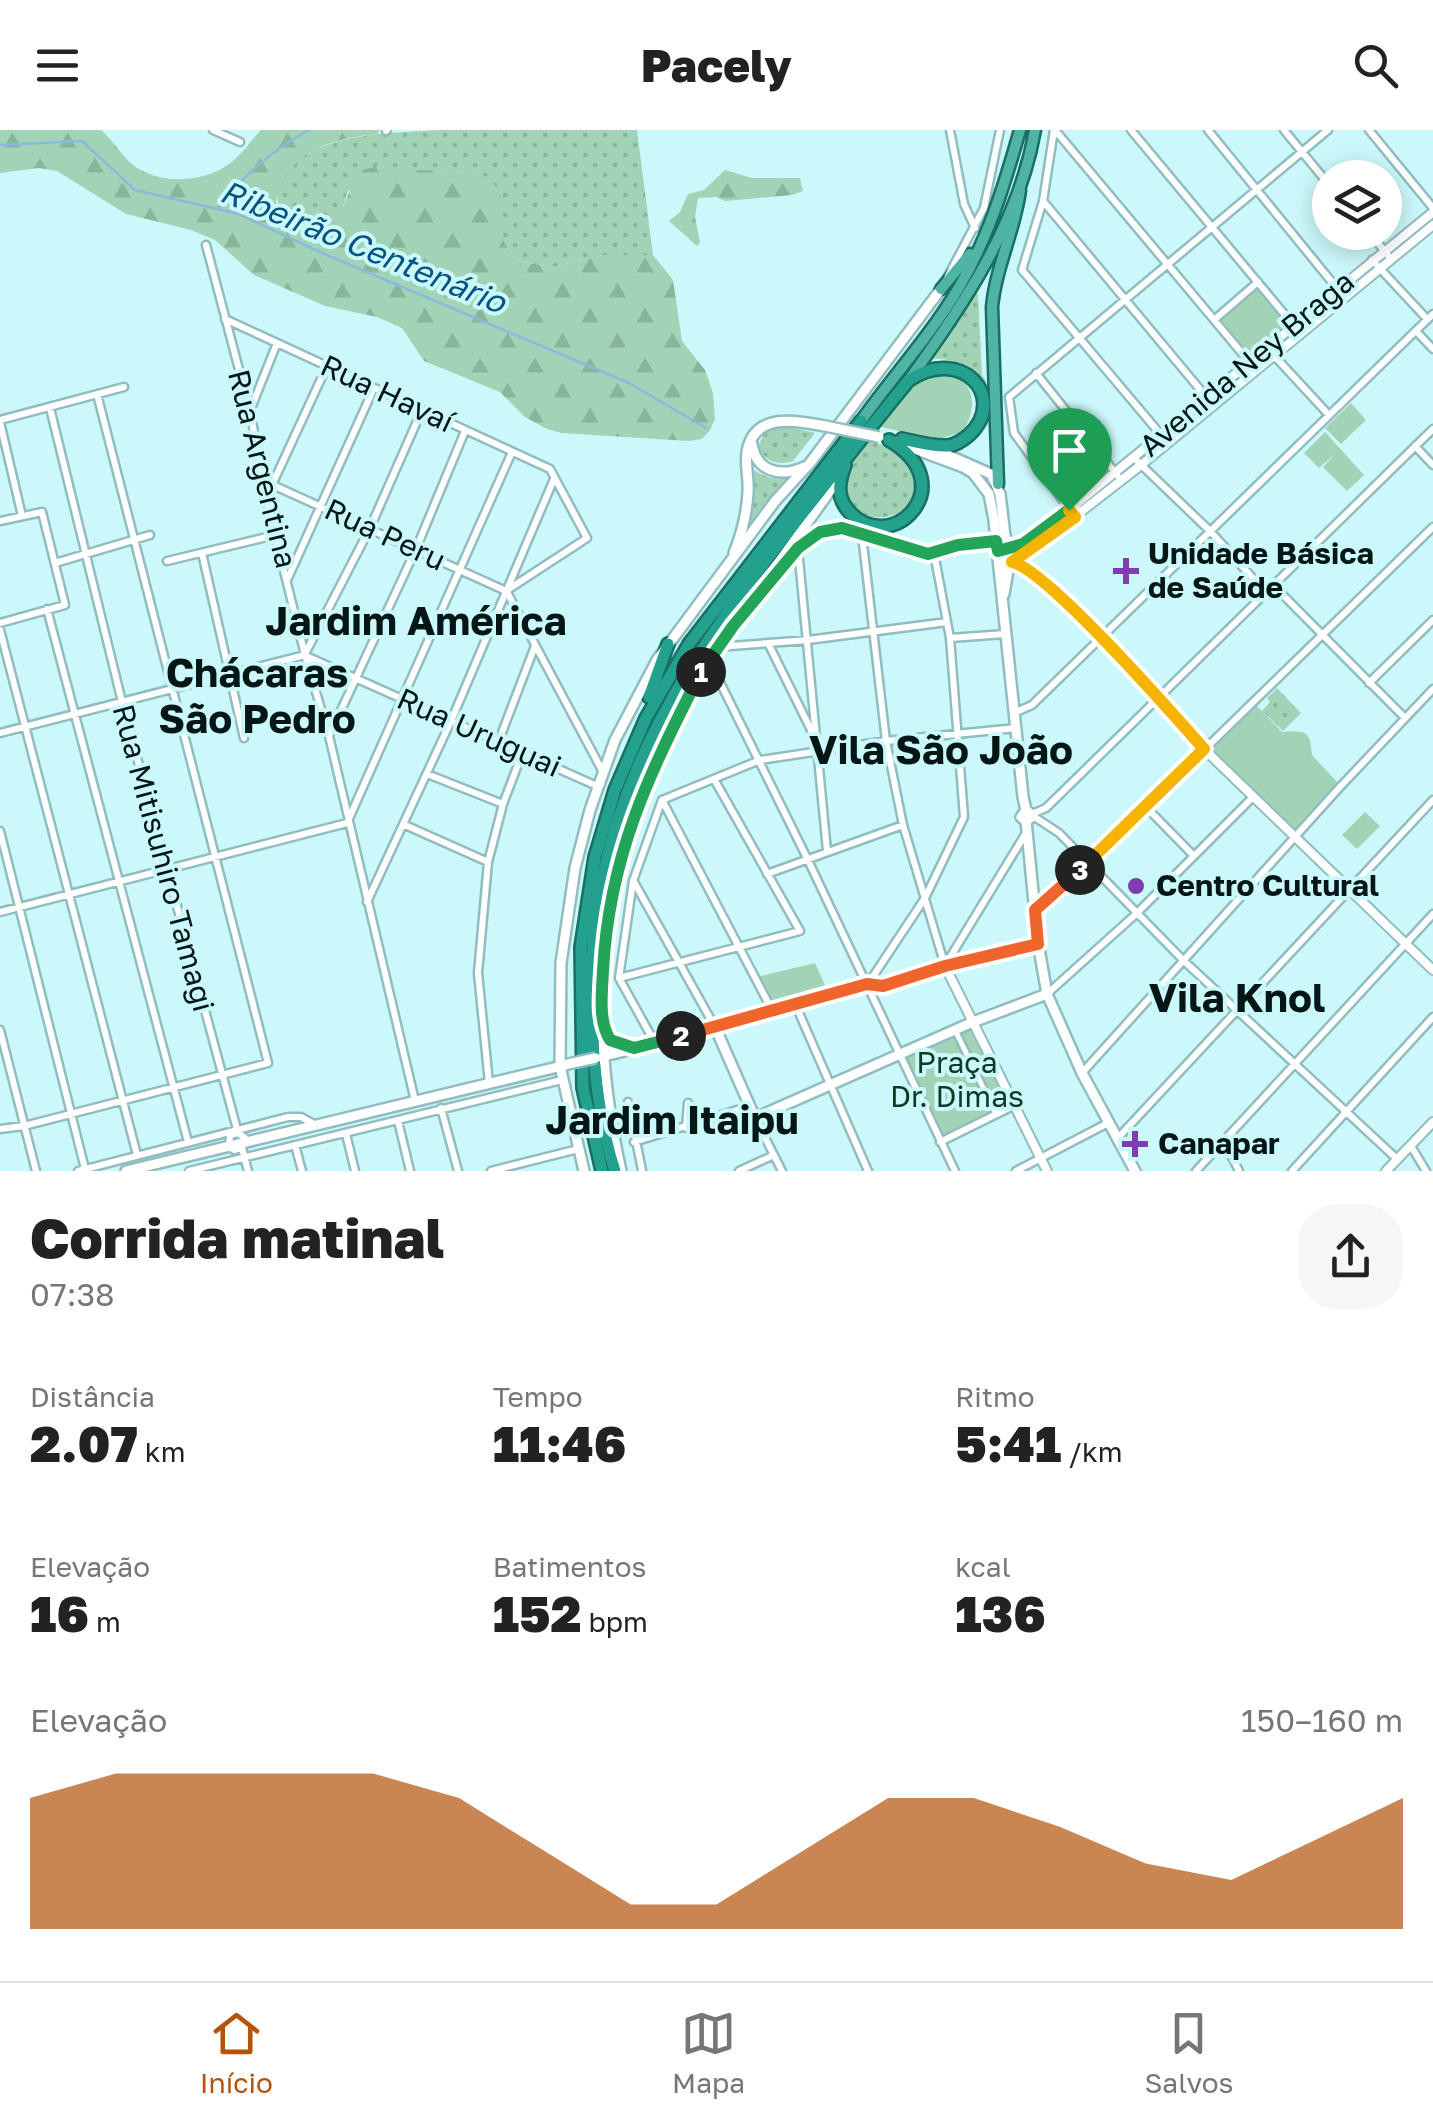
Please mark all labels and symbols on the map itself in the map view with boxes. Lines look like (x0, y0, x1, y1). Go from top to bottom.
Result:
water label: Ribeirão Centenário (215, 172, 513, 321)
street label: Avenida Ney Braga (1132, 263, 1361, 463)
street label: Rua Havaí (315, 347, 461, 440)
street label: Rua Argentina (221, 366, 305, 572)
pin (1027, 408, 1112, 511)
street label: Rua Peru (319, 491, 451, 578)
place label: Unidade Básica de Saúde (1148, 535, 1374, 605)
marker: Unidade Básica de Saúde (1113, 558, 1139, 584)
district label: Jardim América (265, 596, 567, 644)
pin: 1 (676, 647, 726, 697)
district label: Chácaras São Pedro (158, 648, 356, 742)
street label: Rua Uruguai (392, 680, 567, 784)
street label: Rua Mitisuhiro Tamagi (106, 700, 222, 1015)
district label: Vila São João (809, 725, 1073, 773)
pin: 3 (1055, 845, 1105, 895)
place label: Centro Cultural (1156, 867, 1379, 903)
marker: Centro Cultural (1125, 875, 1147, 897)
district label: Vila Knol (1149, 973, 1325, 1021)
pin: 2 (656, 1011, 706, 1061)
park label: Praça Dr. Dimas (890, 1044, 1024, 1114)
district label: Jardim Itaipu (545, 1095, 799, 1143)
place label: Canapar (1158, 1125, 1280, 1161)
marker: Canapar (1122, 1131, 1148, 1157)

